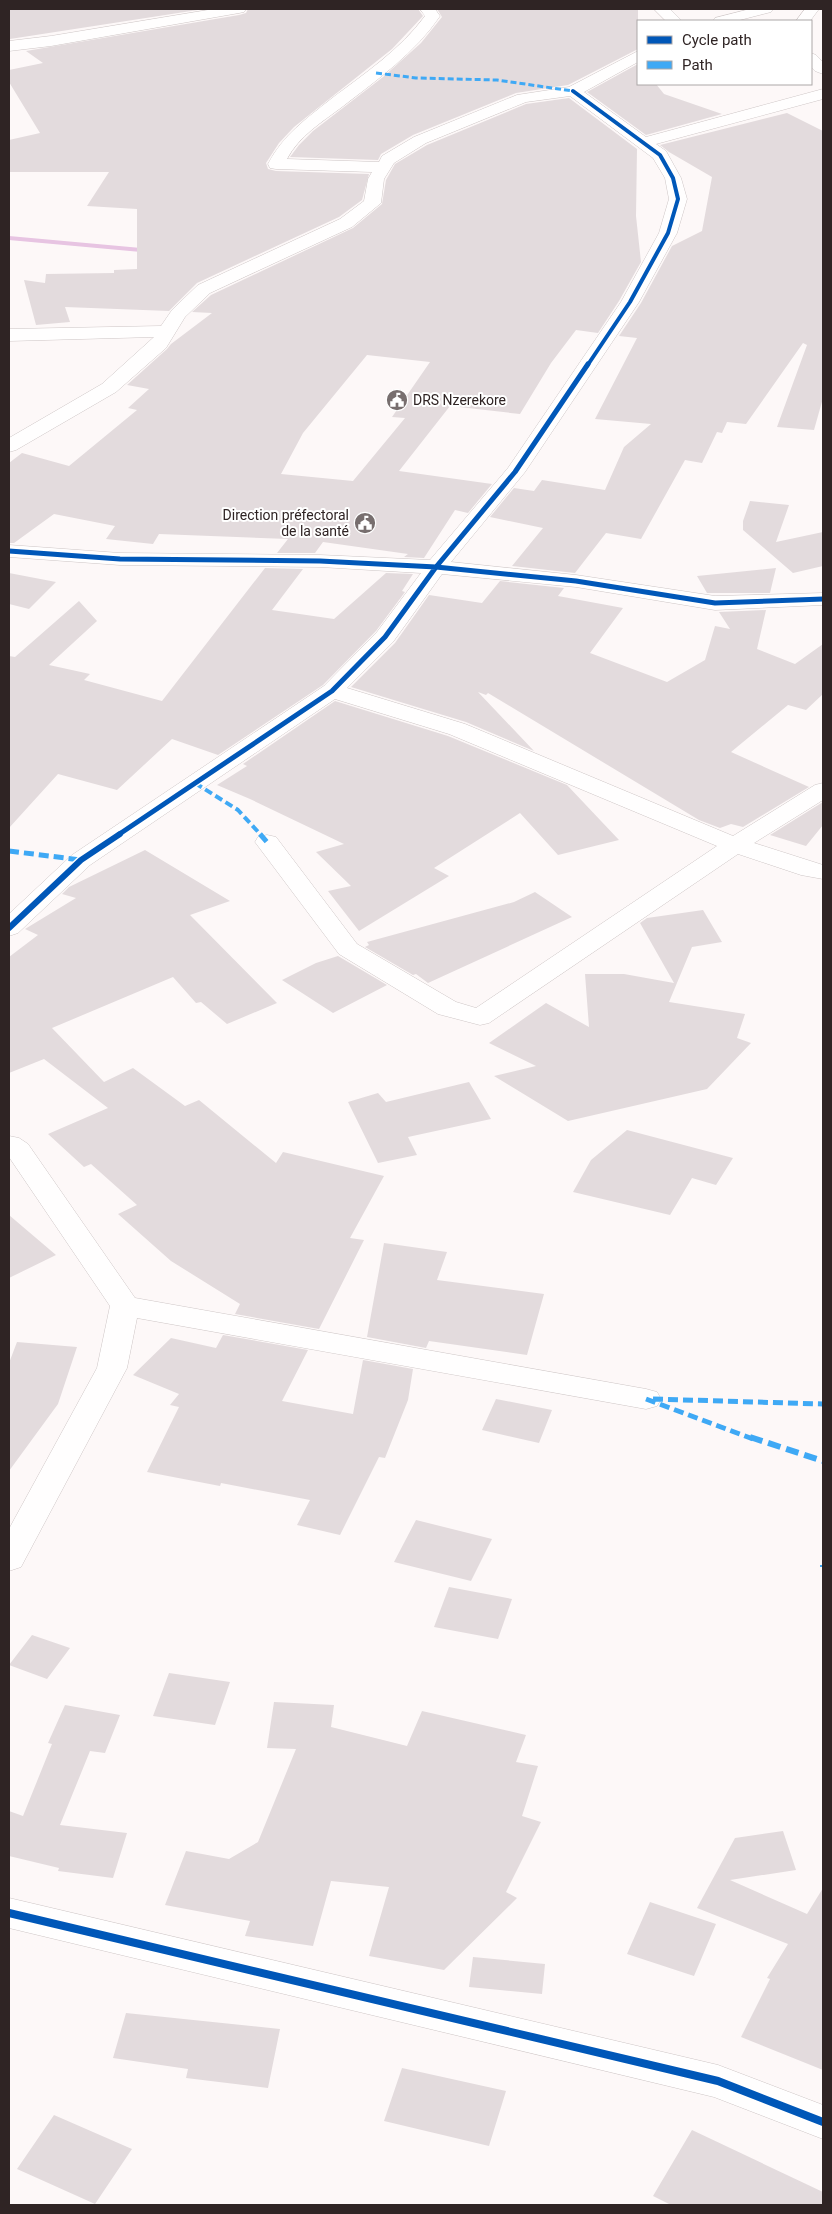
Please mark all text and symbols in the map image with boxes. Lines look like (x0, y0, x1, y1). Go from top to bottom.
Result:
legend (637, 20, 812, 85)
text: Cycle path (682, 31, 752, 49)
text: Path (682, 56, 713, 74)
public building icon: DRS Nzerekore (385, 388, 409, 412)
place label: DRS Nzerekore (413, 392, 506, 408)
place label: Direction préfectoral de la santé (223, 507, 349, 539)
public building icon: Direction préfectoral de la santé (353, 511, 377, 535)

